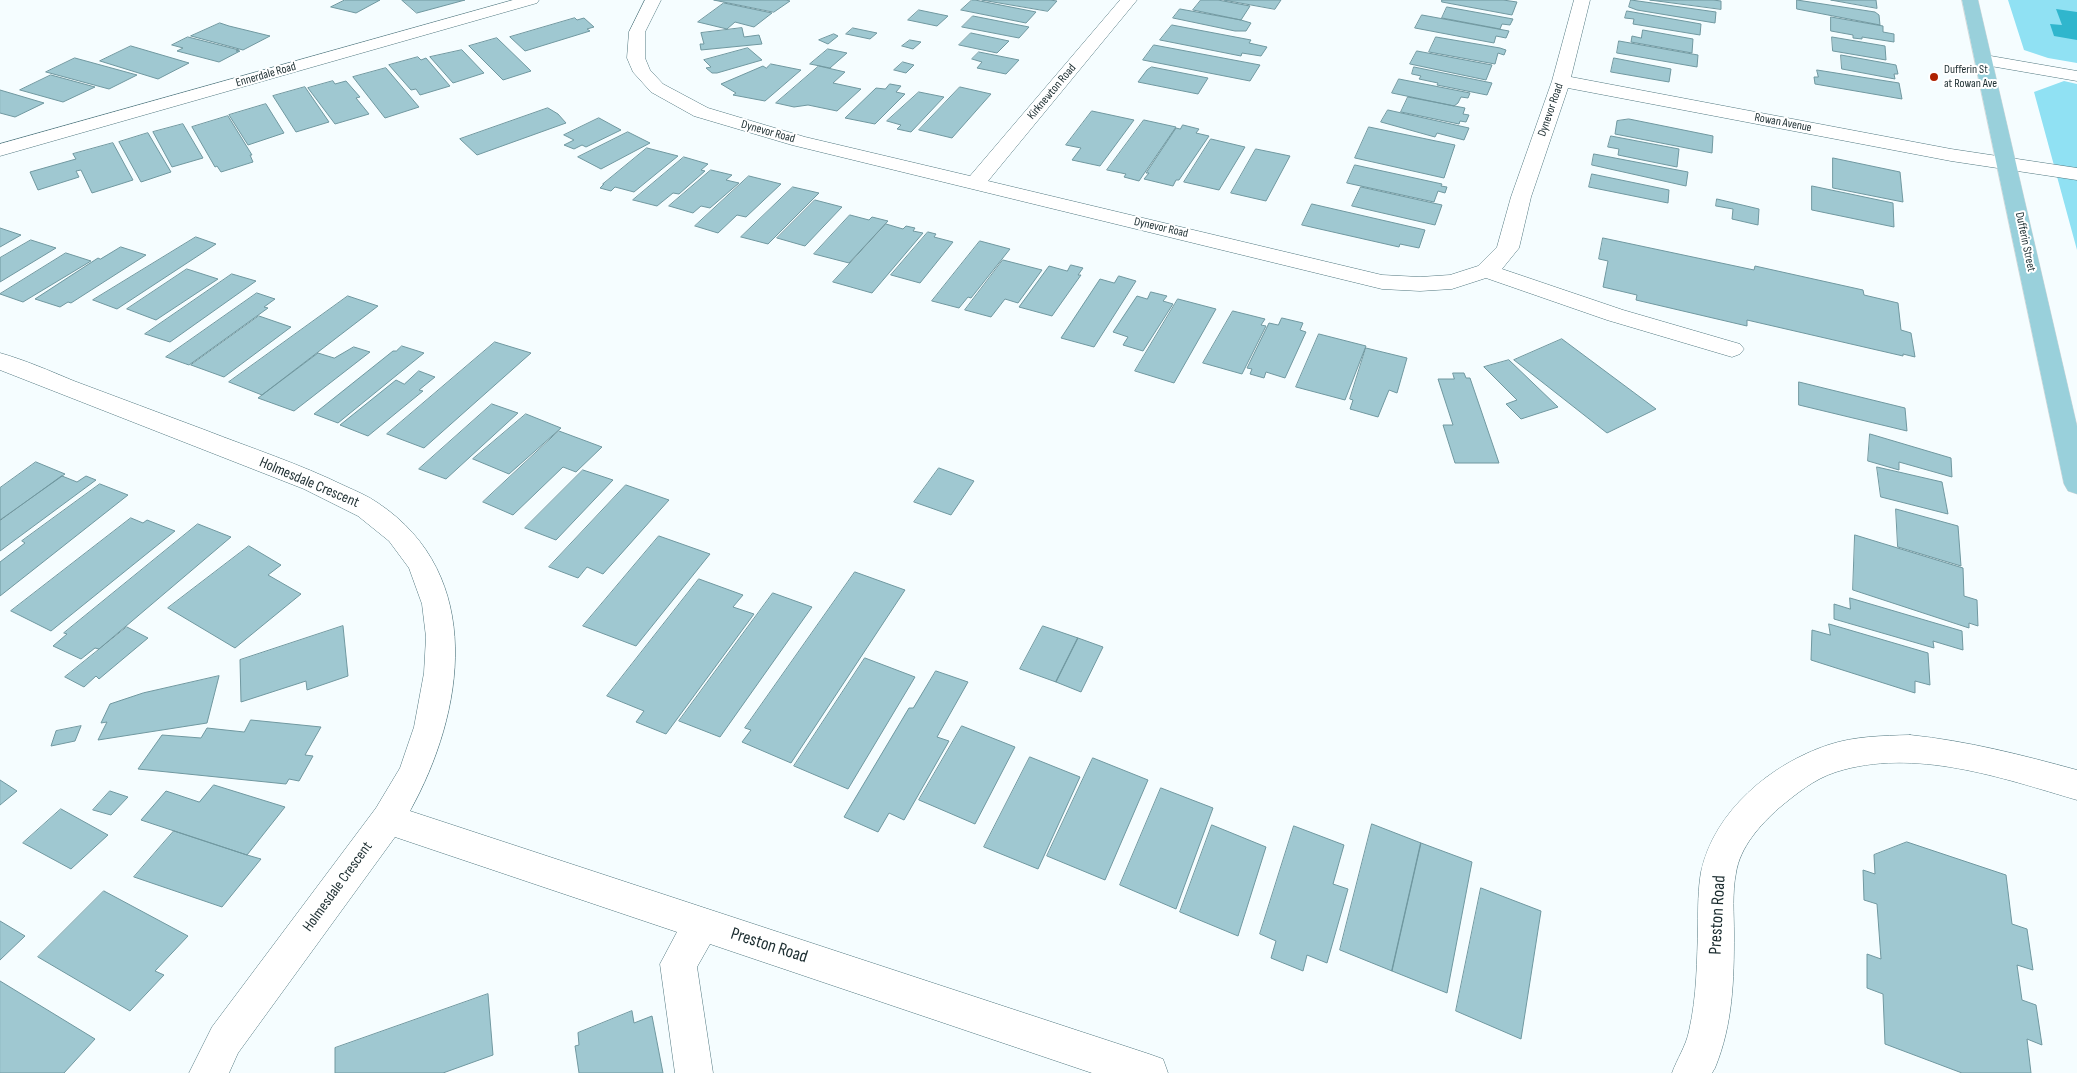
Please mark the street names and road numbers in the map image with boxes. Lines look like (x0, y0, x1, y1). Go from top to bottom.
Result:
street label: Ennerdale Road (234, 60, 298, 90)
street label: Kirknewton Road (1025, 61, 1079, 123)
street label: Dynevor Road (1535, 82, 1567, 138)
street label: Rowan Avenue (1753, 110, 1813, 136)
street label: Dynevor Road (739, 117, 797, 147)
street label: Dufferin Street (2012, 211, 2038, 273)
street label: Dynevor Road (1132, 215, 1190, 241)
street label: Holmesdale Crescent (256, 454, 362, 512)
street label: Holmesdale Crescent (299, 839, 377, 935)
street label: Preston Road (1705, 875, 1731, 955)
street label: Preston Road (728, 923, 810, 969)

